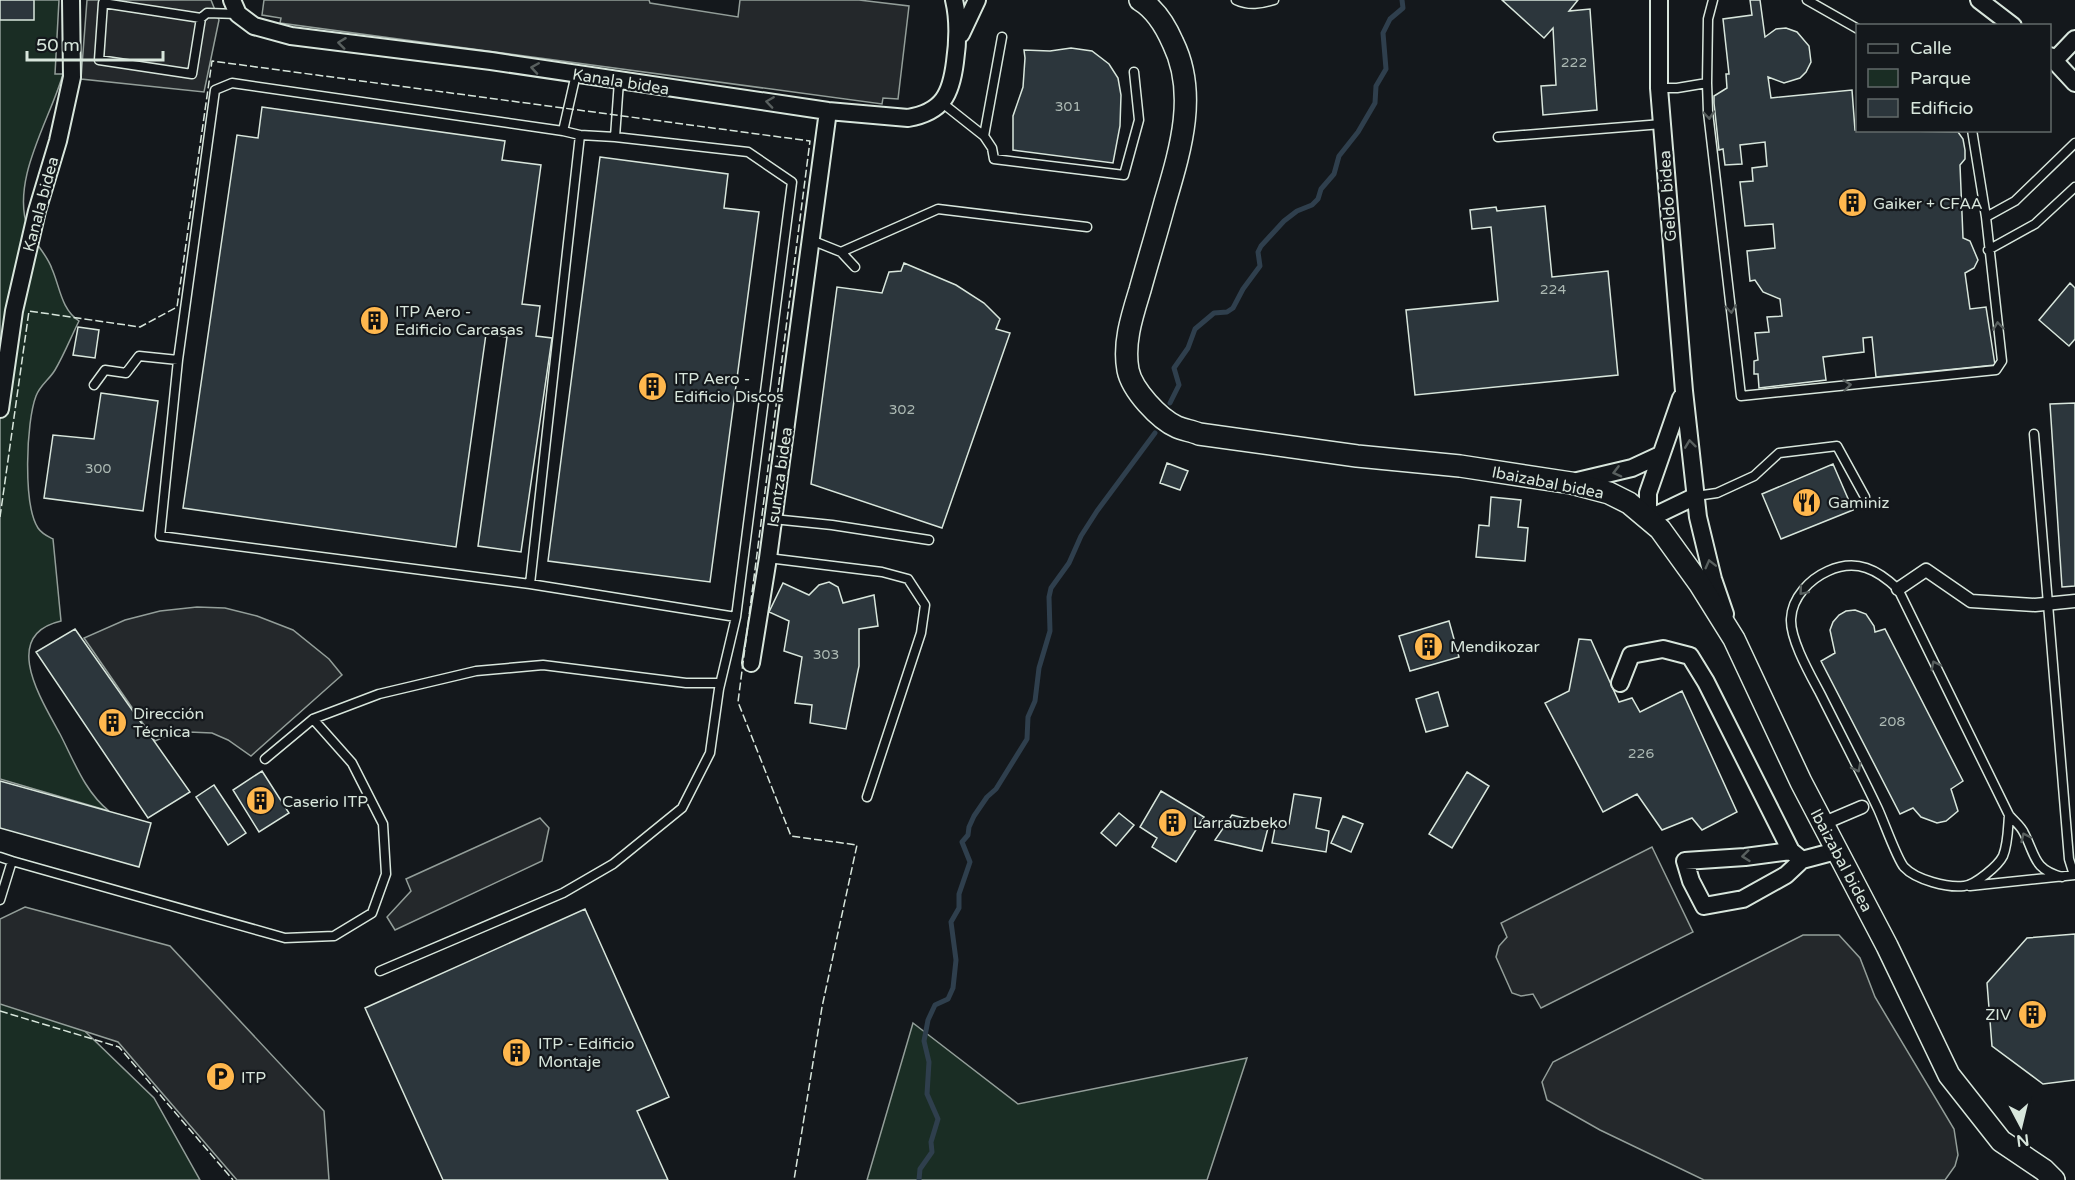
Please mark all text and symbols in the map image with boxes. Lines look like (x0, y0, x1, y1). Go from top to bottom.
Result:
scale bar (27, 24, 164, 62)
legend (1856, 24, 2051, 132)
text: 50 m (36, 34, 80, 56)
one-way arrow (337, 37, 346, 49)
text: Calle (1910, 37, 1952, 59)
house number: 222 (1561, 54, 1587, 71)
one-way arrow (531, 63, 540, 75)
street label: Kanala bidea (571, 64, 671, 100)
text: Parque (1910, 67, 1971, 89)
one-way arrow (765, 97, 774, 109)
text: Edificio (1910, 97, 1974, 119)
house number: 301 (1055, 98, 1081, 115)
one-way arrow (1702, 110, 1715, 119)
street label: Geldo bidea (1655, 150, 1681, 242)
street label: Kanala bidea (19, 154, 63, 254)
building icon: Gaiker + CFAA (1836, 187, 1868, 219)
place label: Gaiker + CFAA (1873, 194, 1983, 214)
house number: 224 (1540, 281, 1566, 298)
place label: ITP Aero - Edificio Carcasas (395, 302, 524, 340)
building icon: ITP Aero - Edificio Carcasas (358, 304, 390, 336)
one-way arrow (1724, 304, 1737, 313)
one-way arrow (1992, 322, 2004, 331)
place label: ITP Aero - Edificio Discos (674, 369, 784, 407)
building icon: ITP Aero - Edificio Discos (637, 371, 669, 403)
one-way arrow (1843, 379, 1852, 392)
house number: 302 (889, 401, 915, 418)
street label: Isuntza bidea (763, 426, 797, 528)
one-way arrow (1684, 439, 1696, 448)
house number: 300 (85, 460, 111, 477)
street label: Ibaizabal bidea (1490, 462, 1606, 504)
one-way arrow (1612, 465, 1622, 478)
restaurant icon: Gaminiz (1791, 486, 1823, 518)
place label: Gaminiz (1828, 493, 1890, 513)
one-way arrow (1704, 559, 1717, 569)
one-way arrow (1800, 584, 1811, 595)
building icon: Mendikozar (1413, 630, 1445, 662)
place label: Mendikozar (1450, 637, 1540, 657)
house number: 303 (813, 646, 839, 663)
one-way arrow (1931, 660, 1943, 671)
place label: Dirección Técnica (133, 704, 204, 742)
building icon: Dirección Técnica (96, 706, 128, 738)
house number: 208 (1879, 713, 1905, 730)
house number: 226 (1628, 745, 1654, 762)
one-way arrow (1850, 761, 1862, 772)
building icon: Caserio ITP (245, 785, 277, 817)
place label: Caserio ITP (282, 792, 368, 812)
street label: Ibaizabal bidea (1806, 805, 1877, 915)
building icon: Larrauzbeko (1156, 806, 1188, 838)
place label: Larrauzbeko (1193, 813, 1288, 833)
one-way arrow (2020, 832, 2032, 843)
one-way arrow (1742, 849, 1751, 862)
building icon: ZIV (2016, 998, 2048, 1030)
place label: ZIV (1985, 1005, 2011, 1025)
place label: ITP - Edificio Montaje (538, 1034, 634, 1072)
building icon: ITP - Edificio Montaje (501, 1036, 533, 1068)
parking icon: ITP (204, 1061, 236, 1093)
place label: ITP (241, 1068, 266, 1088)
north arrow (1991, 1096, 2051, 1156)
text: N (2015, 1129, 2030, 1151)

